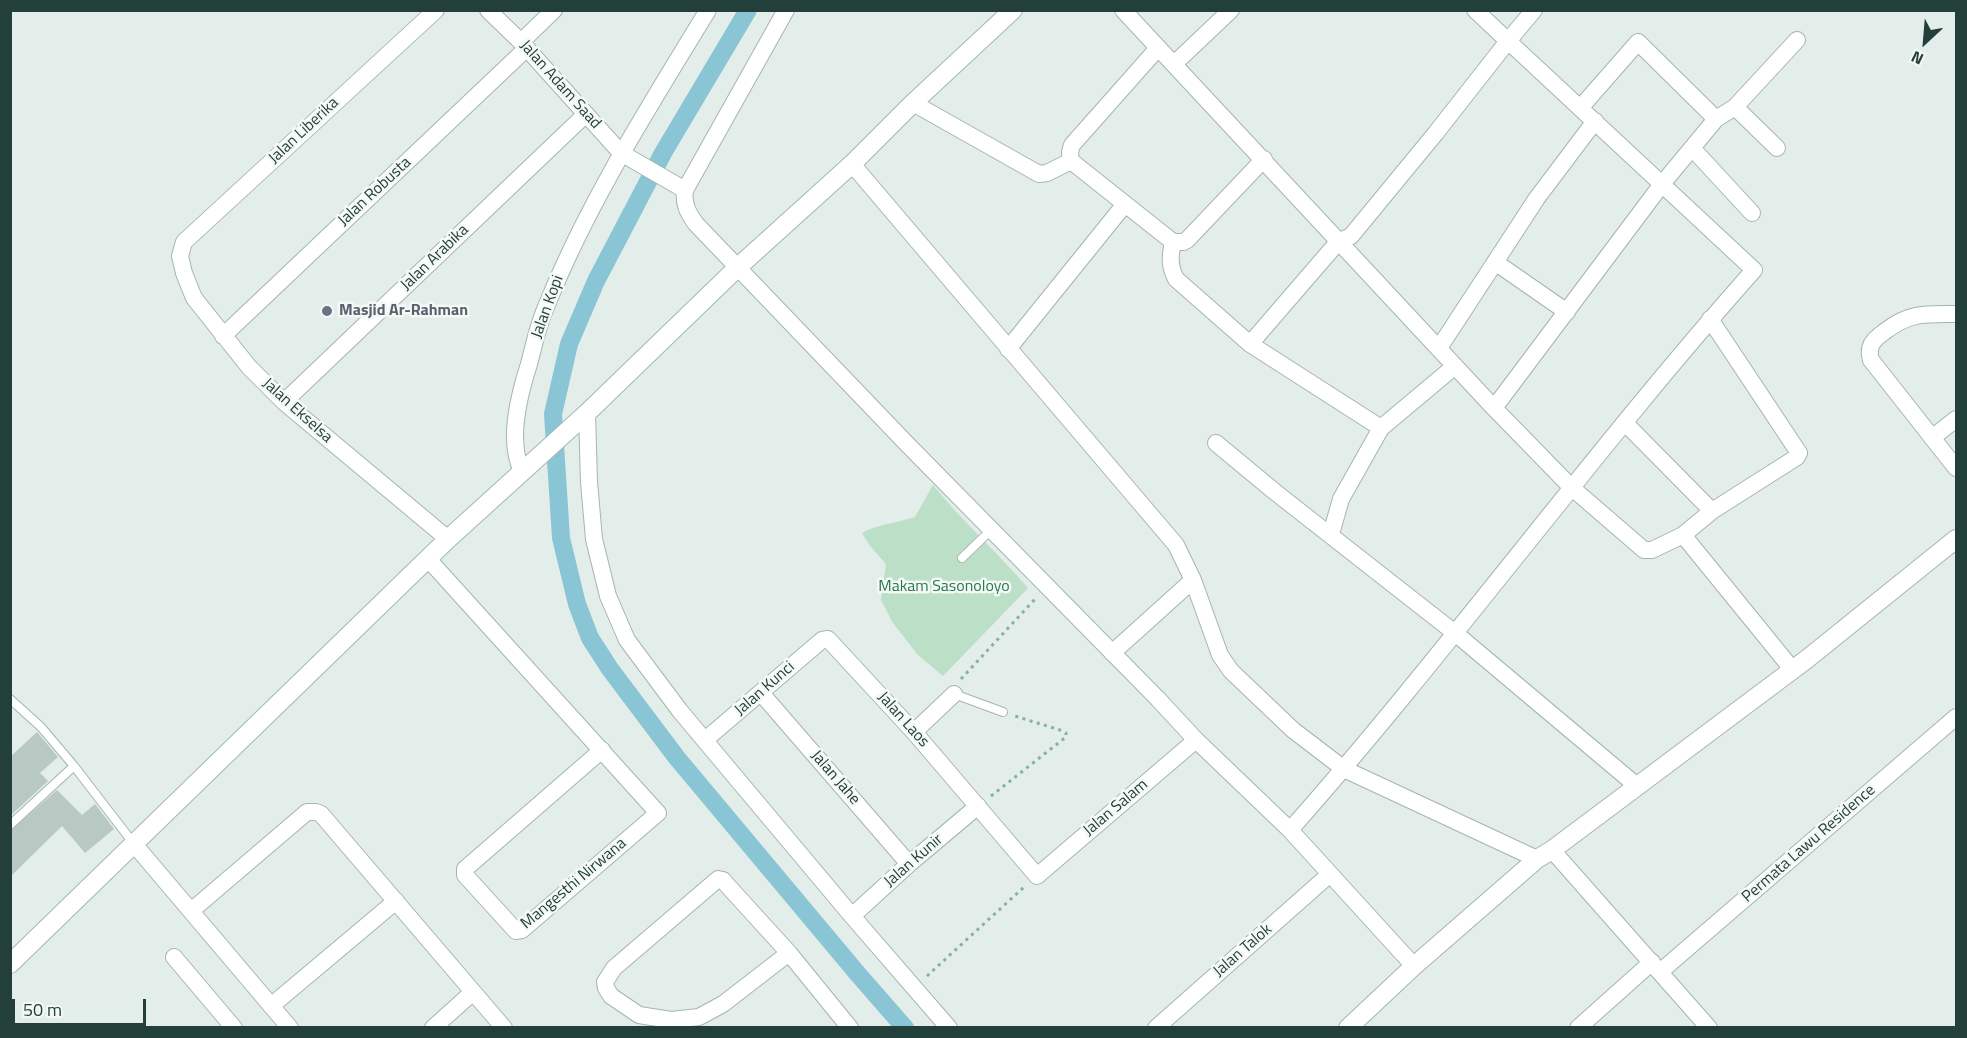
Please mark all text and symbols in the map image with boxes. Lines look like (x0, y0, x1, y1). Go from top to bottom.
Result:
north arrow (1895, 12, 1955, 72)
street label: Jalan Adam Saad (515, 37, 605, 133)
text: N (1907, 45, 1927, 71)
street label: Jalan Liberika (265, 94, 343, 168)
street label: Jalan Robusta (335, 153, 415, 231)
street label: Jalan Arabika (397, 221, 473, 295)
street label: Jalan Kopi (528, 273, 568, 341)
place label: Masjid Ar-Rahman (339, 301, 468, 321)
marker: Masjid Ar-Rahman (320, 304, 334, 318)
street label: Jalan Ekselsa (258, 375, 336, 447)
park label: Makam Sasonoloyo (878, 577, 1010, 597)
street label: Jalan Kunci (731, 658, 799, 720)
street label: Jalan Laos (873, 688, 933, 752)
street label: Jalan Jahe (806, 747, 864, 809)
street label: Jalan Salam (1080, 776, 1152, 840)
street label: Permata Lawu Residence (1738, 781, 1880, 907)
street label: Jalan Kunir (881, 830, 947, 892)
street label: Mangesthi Nirwana (517, 834, 631, 934)
street label: Jalan Talok (1210, 920, 1276, 982)
scale bar (15, 987, 148, 1025)
text: 50 m (23, 996, 62, 1023)

